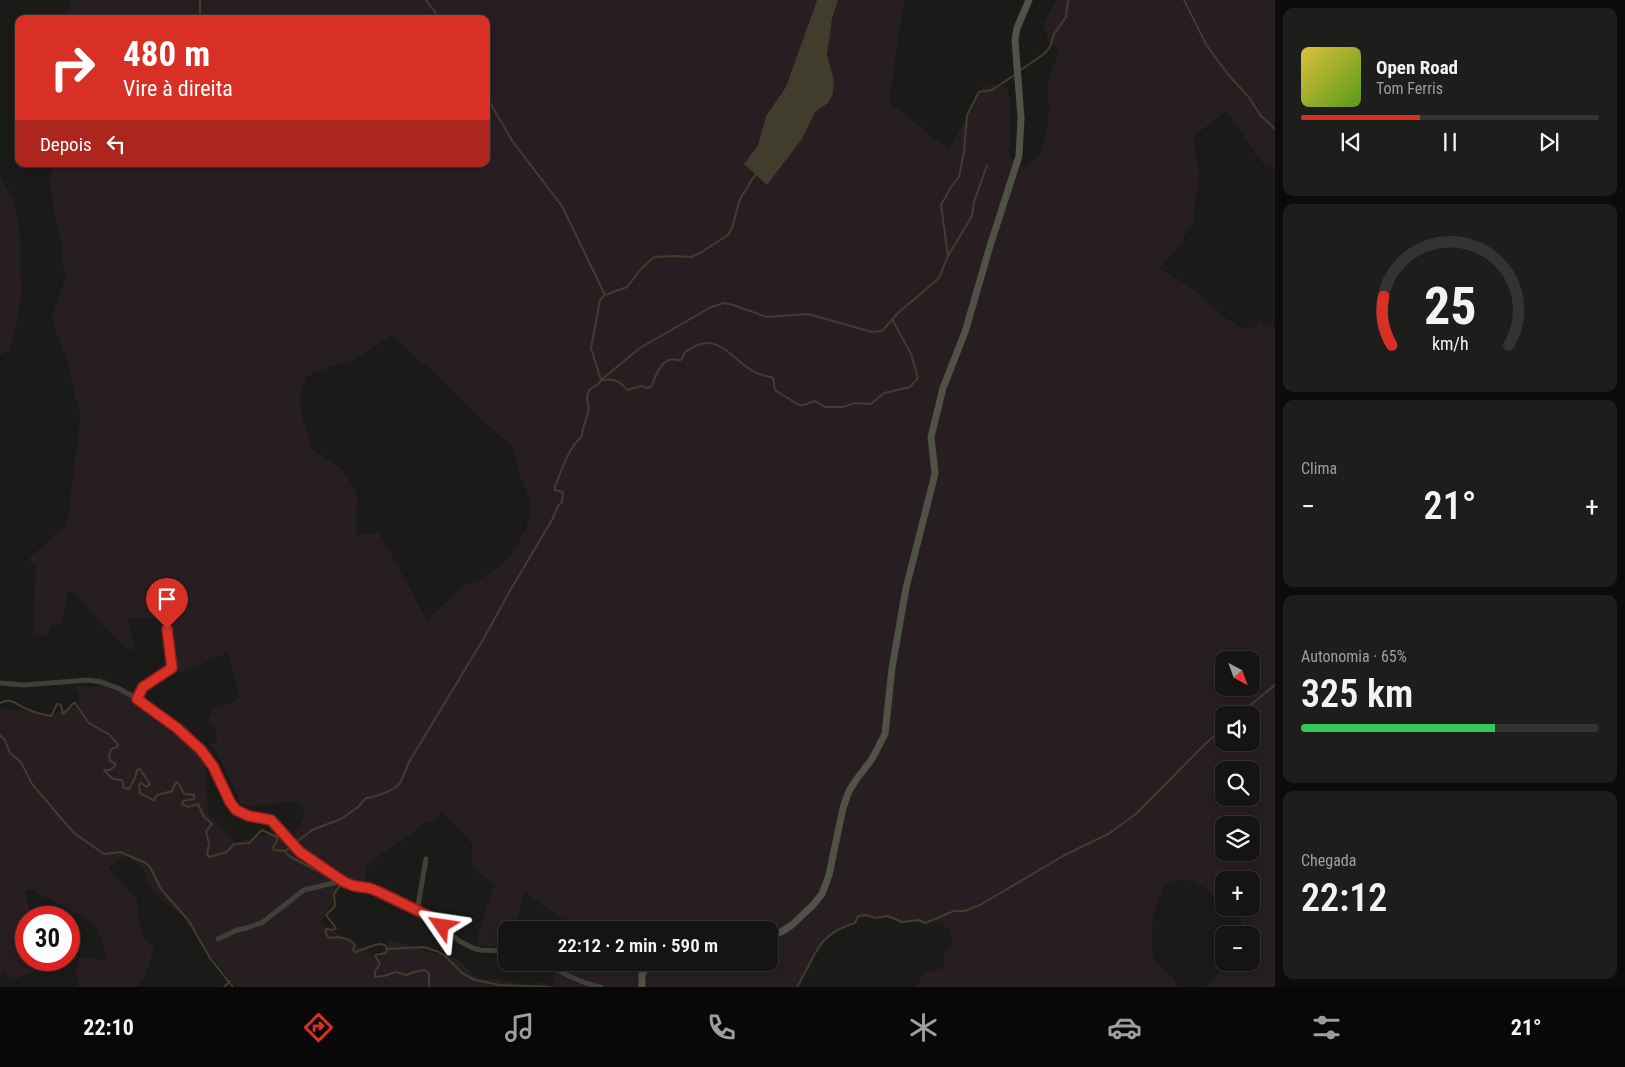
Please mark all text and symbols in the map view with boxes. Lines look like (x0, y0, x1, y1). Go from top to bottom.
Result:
text: 480 m (123, 34, 210, 75)
icon: right (40, 35, 105, 100)
text: Open Road (1376, 56, 1458, 79)
text: Vire à direita (123, 76, 233, 101)
text: Tom Ferris (1376, 79, 1443, 98)
icon: previous (1337, 128, 1365, 156)
icon: pause (1436, 128, 1464, 156)
icon: next (1535, 128, 1563, 156)
icon: left (102, 130, 130, 158)
text: Depois (40, 133, 92, 156)
text: 25 (1424, 276, 1476, 337)
text: km/h (1432, 333, 1468, 354)
text: Clima (1301, 459, 1337, 478)
text: 21° (1424, 484, 1476, 528)
text: − (1301, 490, 1315, 523)
text: + (1585, 490, 1599, 523)
pin (146, 578, 188, 629)
icon: arrive (153, 585, 181, 613)
text: Autonomia · 65% (1301, 647, 1407, 666)
north arrow (1215, 651, 1260, 696)
map controls (1215, 651, 1260, 971)
text: 325 km (1301, 672, 1413, 716)
button: sound (1215, 706, 1260, 751)
button: search (1215, 761, 1260, 806)
button: layers (1215, 816, 1260, 861)
text: Chegada (1301, 851, 1356, 870)
button: + (1215, 871, 1260, 916)
text: 22:12 (1301, 876, 1387, 920)
position arrow (415, 899, 467, 951)
speed limit sign: 30 (15, 906, 80, 971)
button: − (1215, 926, 1260, 971)
text: 22:12 · 2 min · 590 m (558, 934, 718, 957)
icon: directions (301, 1010, 336, 1045)
icon: music (502, 1010, 537, 1045)
icon: phone (704, 1010, 739, 1045)
icon: climate (906, 1010, 941, 1045)
icon: car (1107, 1010, 1142, 1045)
icon: filters (1309, 1010, 1344, 1045)
text: 22:10 (83, 1015, 134, 1040)
text: 21° (1511, 1015, 1542, 1040)

